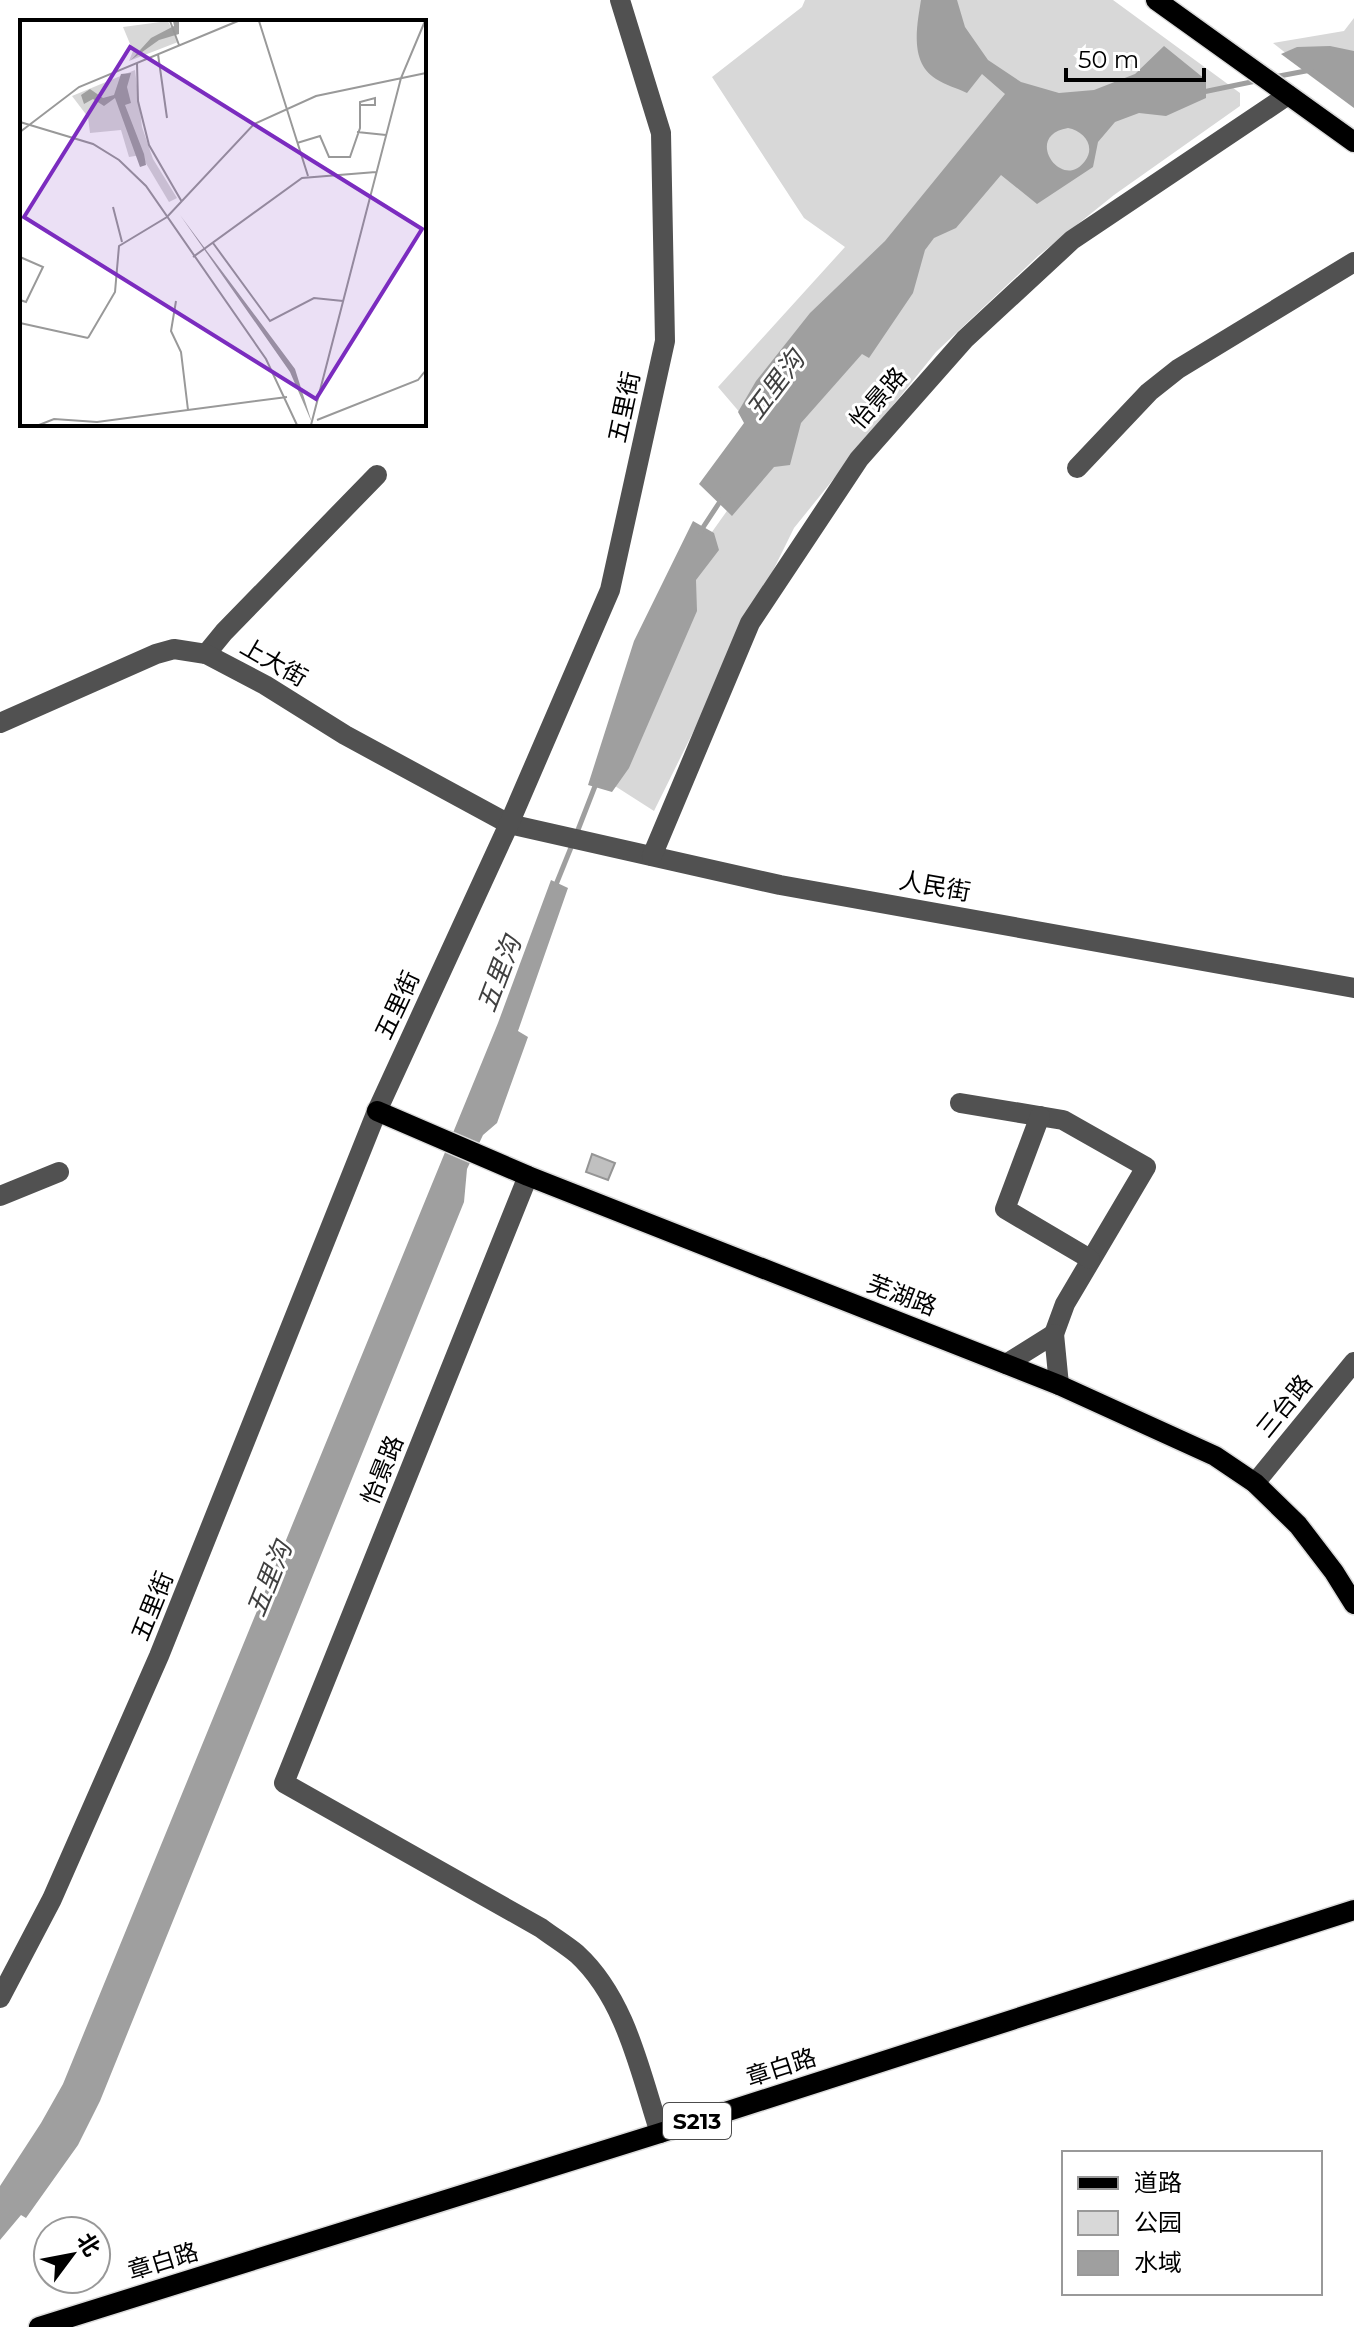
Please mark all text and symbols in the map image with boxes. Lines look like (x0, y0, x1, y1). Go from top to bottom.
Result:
inset map (20, 20, 426, 426)
scale bar (1066, 32, 1204, 82)
text: 50 m (1078, 45, 1139, 74)
water label: 五里沟 (739, 342, 813, 426)
street label: 怡景路 (843, 361, 913, 435)
street label: 五里街 (602, 369, 646, 445)
street label: 上大街 (236, 631, 312, 693)
street label: 人民街 (897, 865, 973, 907)
water label: 五里沟 (470, 929, 529, 1016)
street label: 五里街 (369, 966, 425, 1044)
street label: 芜湖路 (863, 1269, 941, 1321)
street label: 三台路 (1250, 1369, 1318, 1443)
street label: 怡景路 (355, 1431, 409, 1509)
water label: 五里沟 (240, 1534, 300, 1621)
street label: 五里街 (125, 1567, 179, 1645)
street label: 章白路 (742, 2042, 820, 2092)
road number: S213 (663, 2103, 731, 2139)
legend (1062, 2151, 1322, 2295)
text: 道路 (1134, 2168, 1182, 2197)
text: 公园 (1134, 2208, 1182, 2237)
north arrow (32, 2215, 112, 2295)
text: 北 (71, 2228, 106, 2261)
street label: 章白路 (124, 2237, 202, 2285)
text: 水域 (1134, 2248, 1182, 2277)

